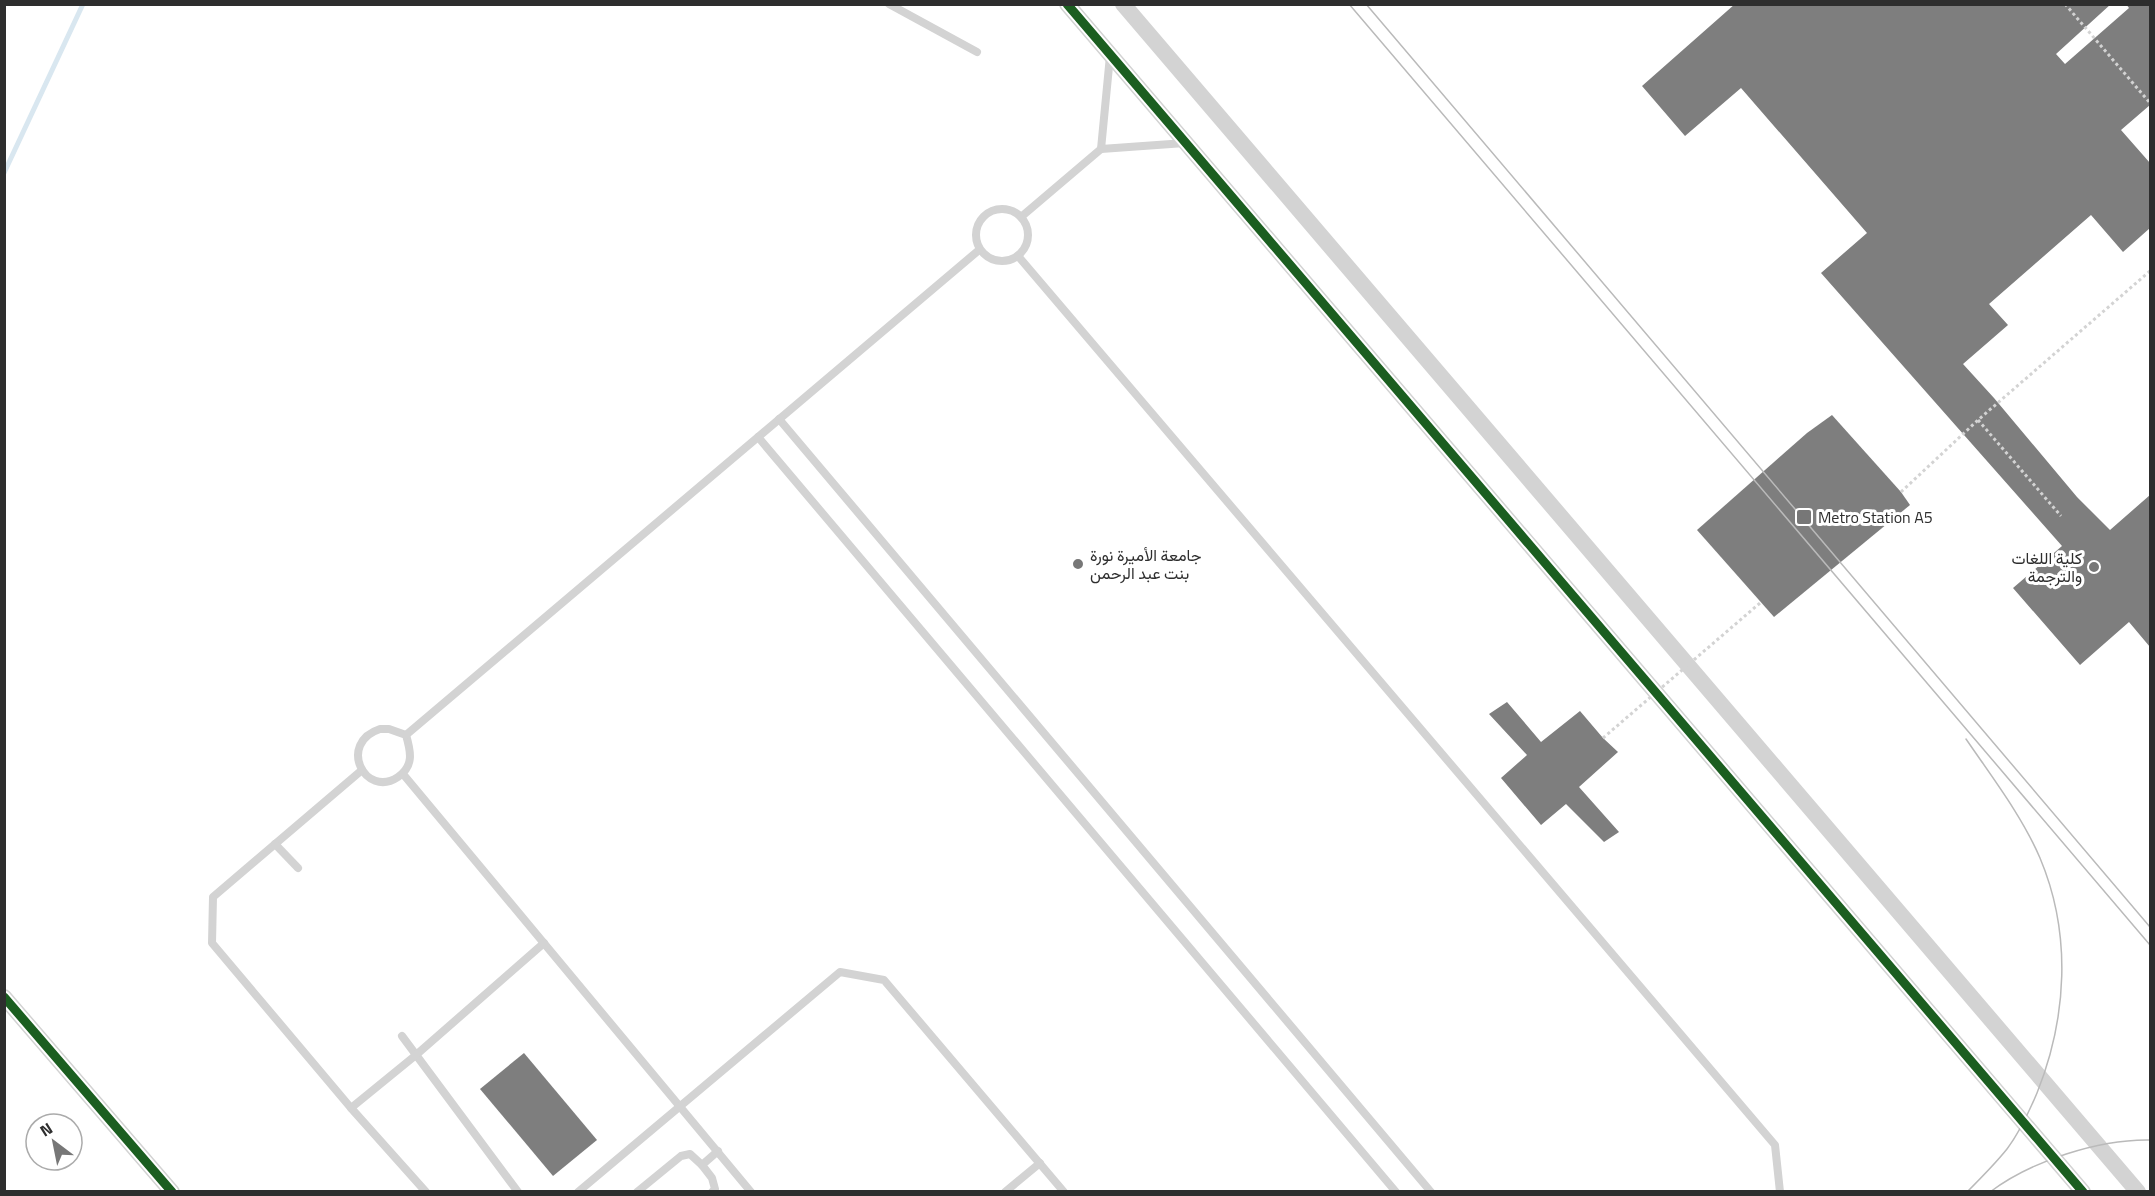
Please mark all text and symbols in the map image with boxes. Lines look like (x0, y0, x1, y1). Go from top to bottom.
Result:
place label: Metro Station A5 (1818, 505, 1933, 529)
marker: Metro Station A5 (1795, 508, 1813, 526)
place label: جامعة الأميرة نورة بنت عبد الرحمن (1090, 543, 1202, 585)
place label: كلية اللغات والترجمة (2011, 546, 2082, 588)
marker: جامعة الأميرة نورة بنت عبد الرحمن (1071, 557, 1085, 571)
marker: كلية اللغات والترجمة (2087, 560, 2101, 574)
north arrow (24, 1112, 84, 1172)
text: N (35, 1116, 57, 1142)

